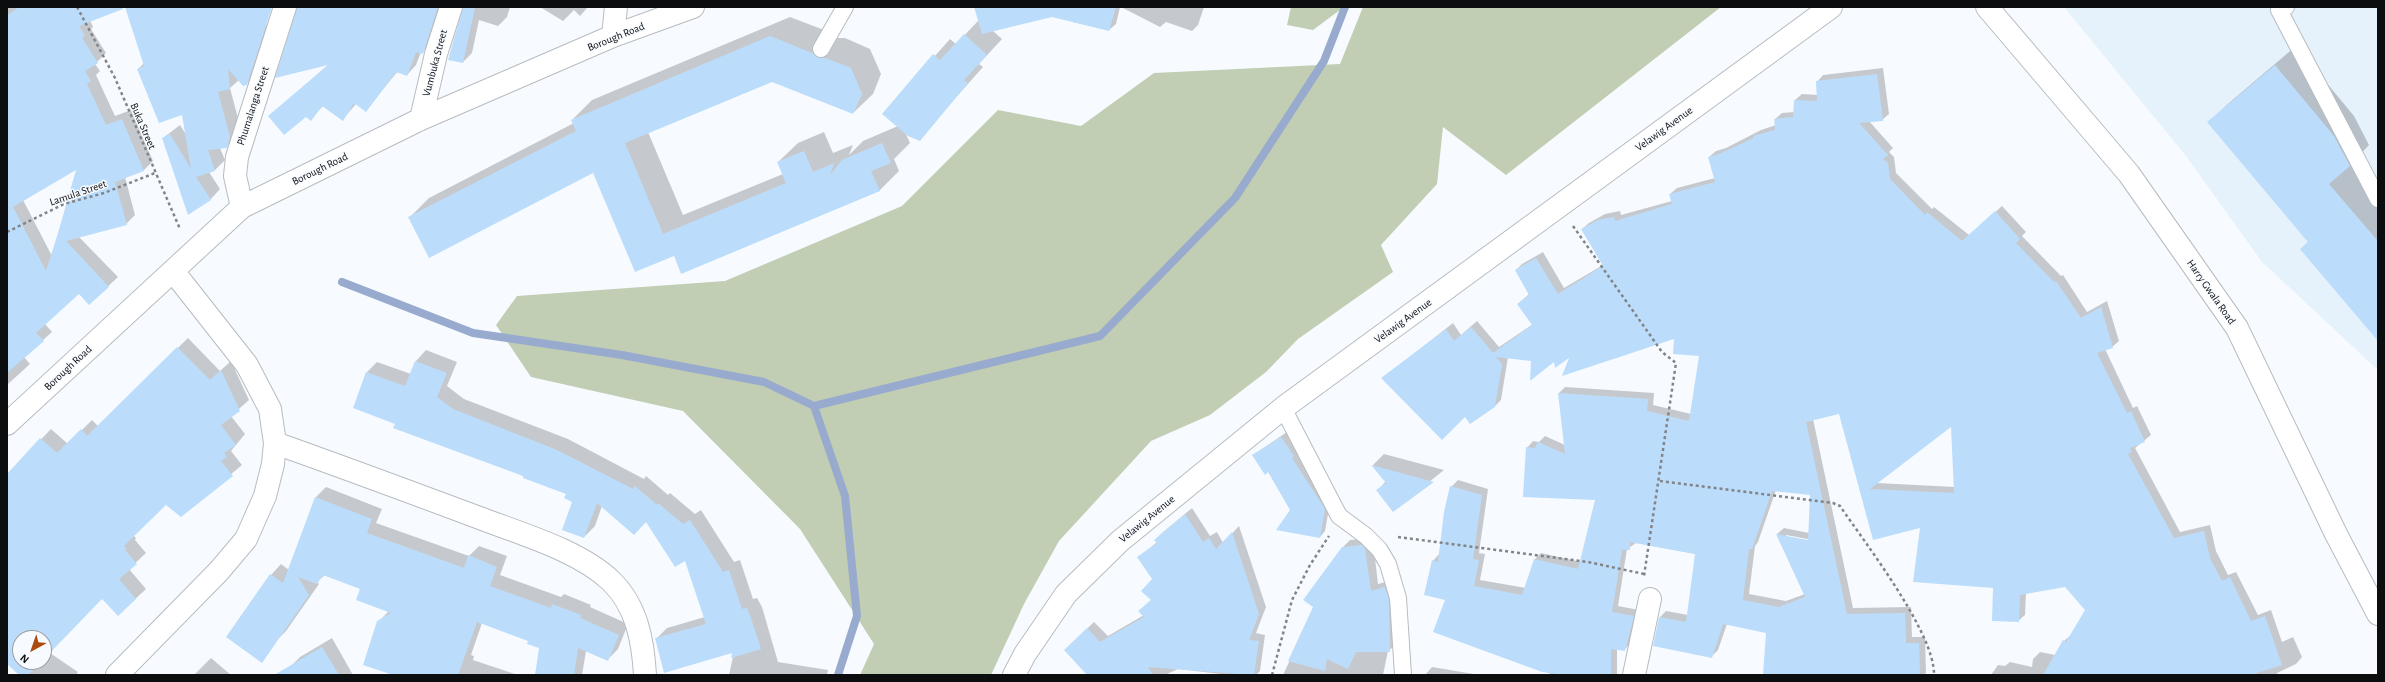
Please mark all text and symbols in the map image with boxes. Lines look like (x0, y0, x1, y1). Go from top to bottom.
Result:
street label: Borough Road (586, 20, 646, 54)
street label: Vumbuka Street (420, 28, 450, 98)
street label: Phumalanga Street (234, 65, 272, 147)
street label: Buka Street (127, 101, 159, 151)
street label: Velawig Avenue (1633, 104, 1695, 154)
street label: Borough Road (290, 150, 350, 188)
street label: Lamula Street (48, 177, 108, 209)
street label: Harry Gwala Road (2184, 257, 2238, 327)
street label: Velawig Avenue (1372, 296, 1434, 346)
street label: Borough Road (41, 343, 95, 393)
street label: Velawig Avenue (1117, 493, 1177, 545)
north arrow (12, 630, 52, 670)
text: N (18, 652, 31, 665)

